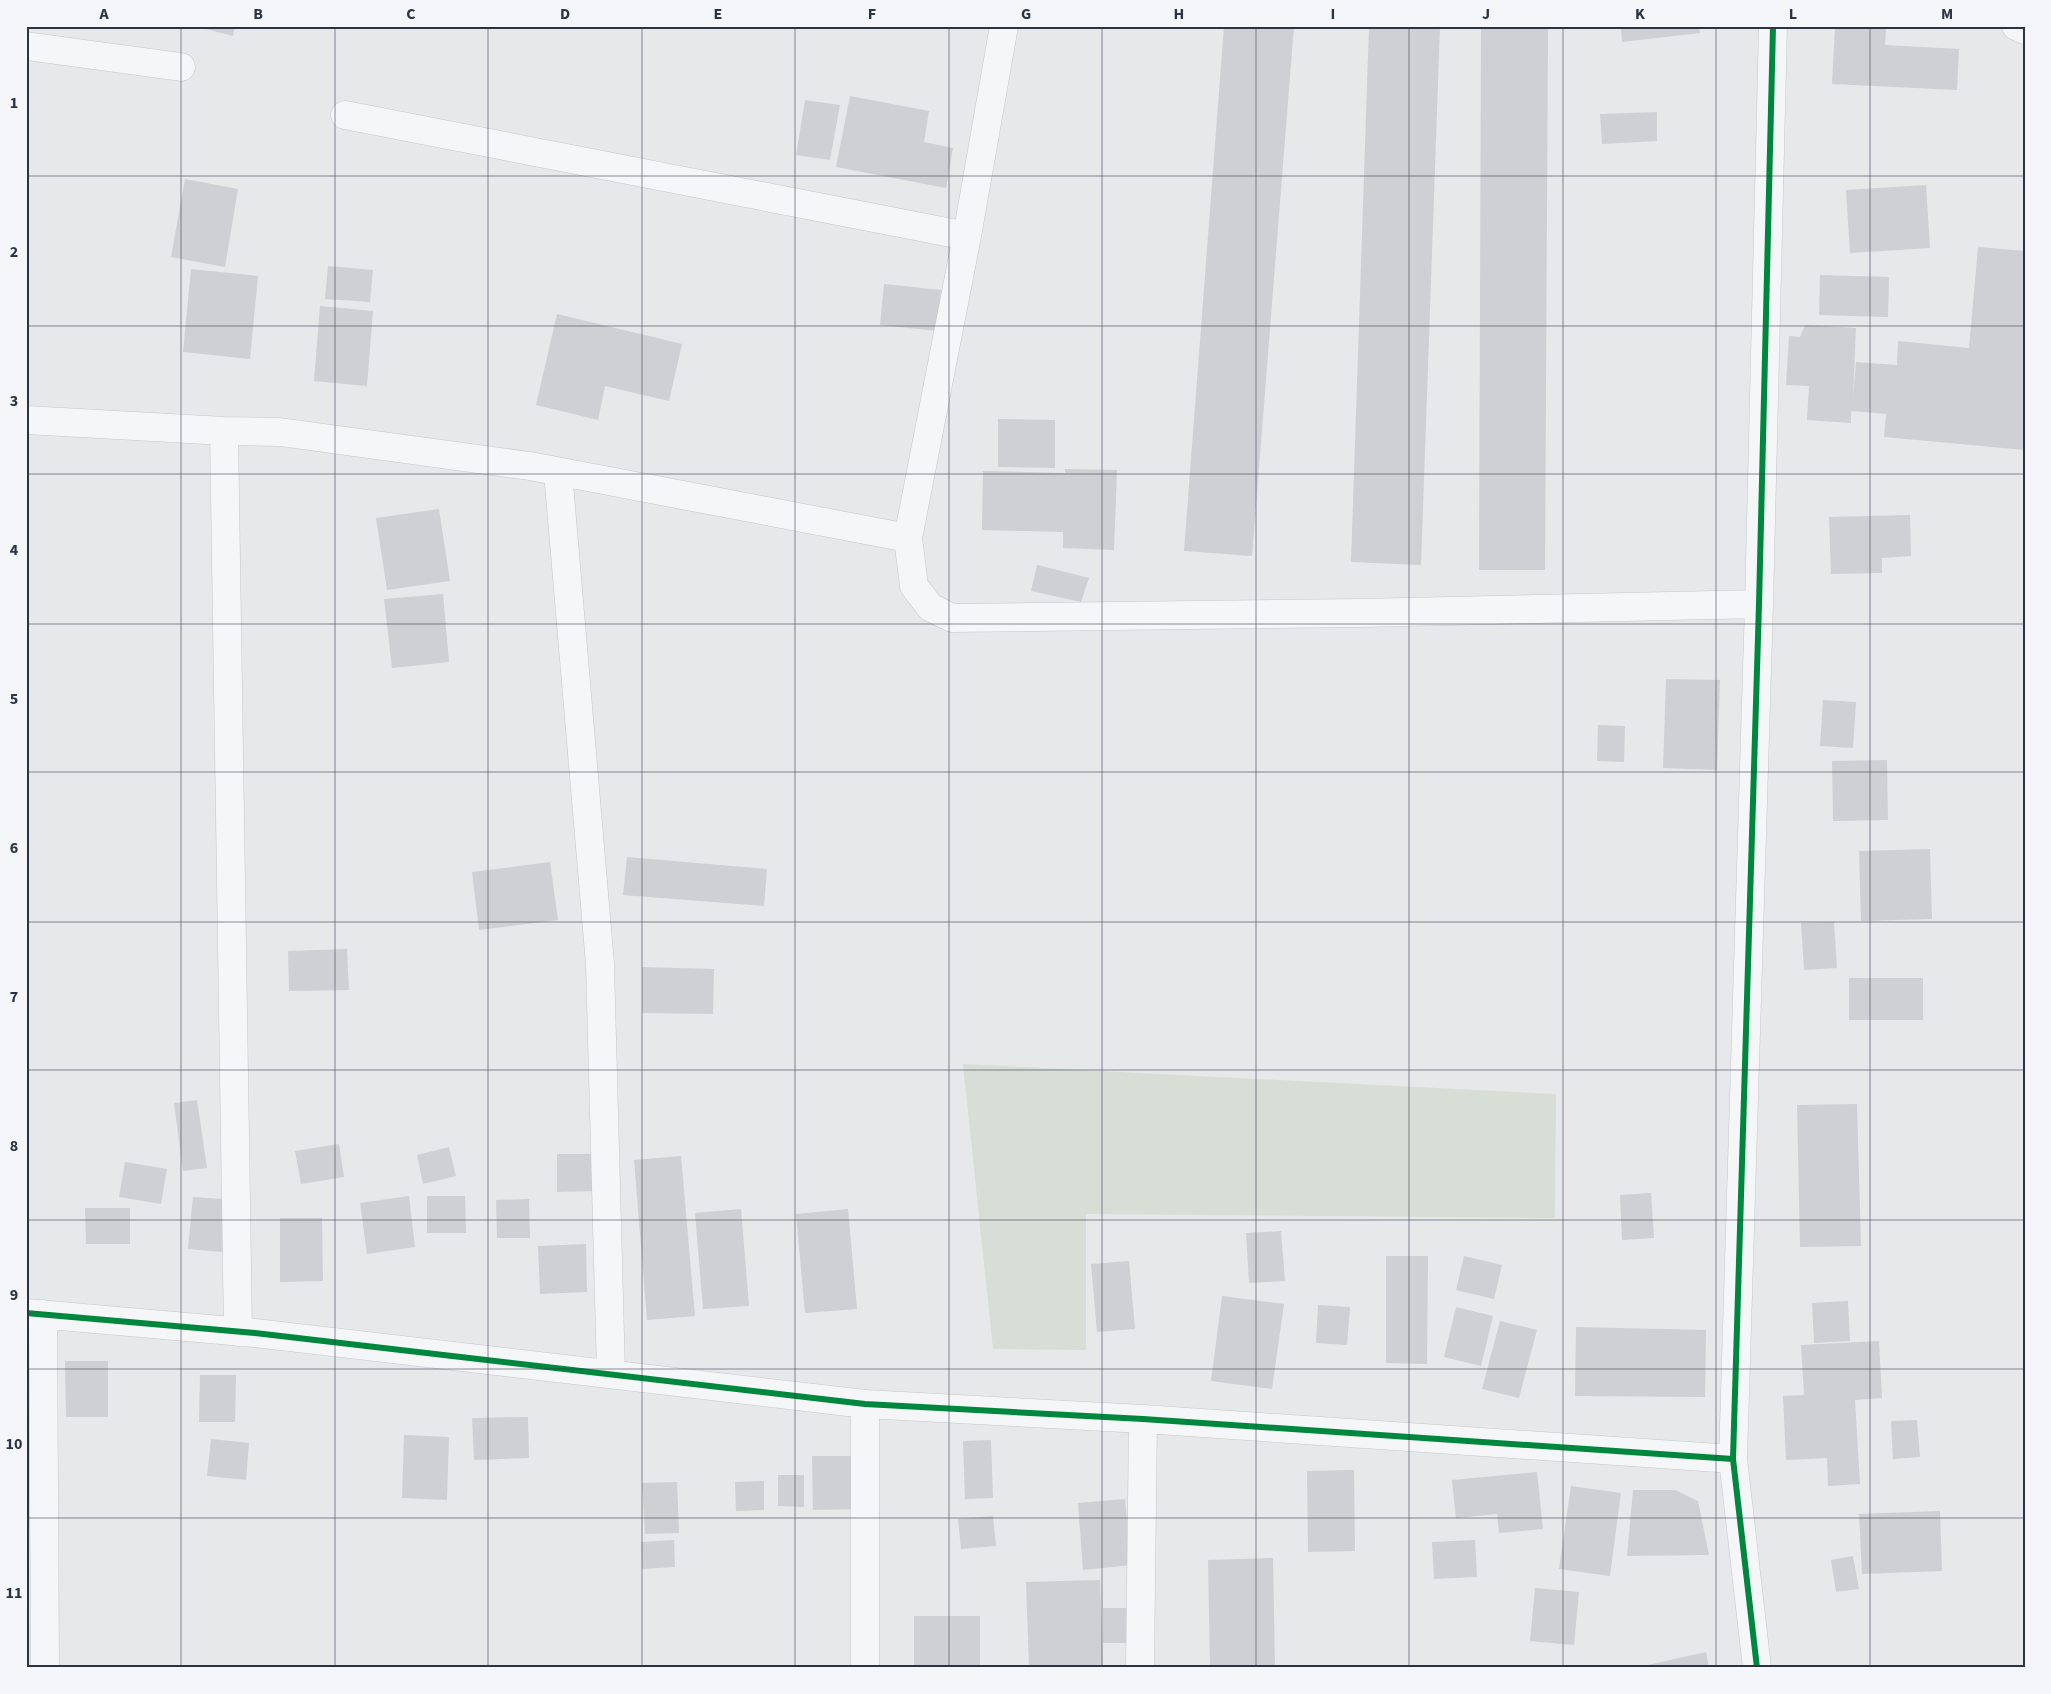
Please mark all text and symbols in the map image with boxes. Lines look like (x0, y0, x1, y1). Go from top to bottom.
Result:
text: A (98, 3, 109, 25)
text: B (253, 3, 263, 25)
text: C (406, 3, 416, 25)
text: D (560, 3, 570, 25)
text: E (714, 3, 722, 25)
text: F (868, 3, 876, 25)
text: G (1021, 3, 1031, 25)
text: H (1174, 3, 1184, 25)
text: I (1331, 3, 1335, 25)
text: J (1482, 3, 1490, 25)
text: K (1635, 3, 1645, 25)
text: L (1789, 3, 1797, 25)
text: M (1941, 3, 1953, 25)
text: 1 (10, 92, 18, 114)
text: 2 (10, 241, 18, 263)
text: 3 (10, 390, 18, 412)
text: 4 (10, 539, 19, 561)
text: 5 (10, 688, 18, 710)
text: 6 (10, 837, 18, 859)
text: 7 (10, 986, 18, 1008)
text: 8 (10, 1135, 18, 1157)
text: 9 (10, 1284, 18, 1306)
text: 10 (6, 1433, 22, 1455)
text: 11 (6, 1582, 22, 1604)

